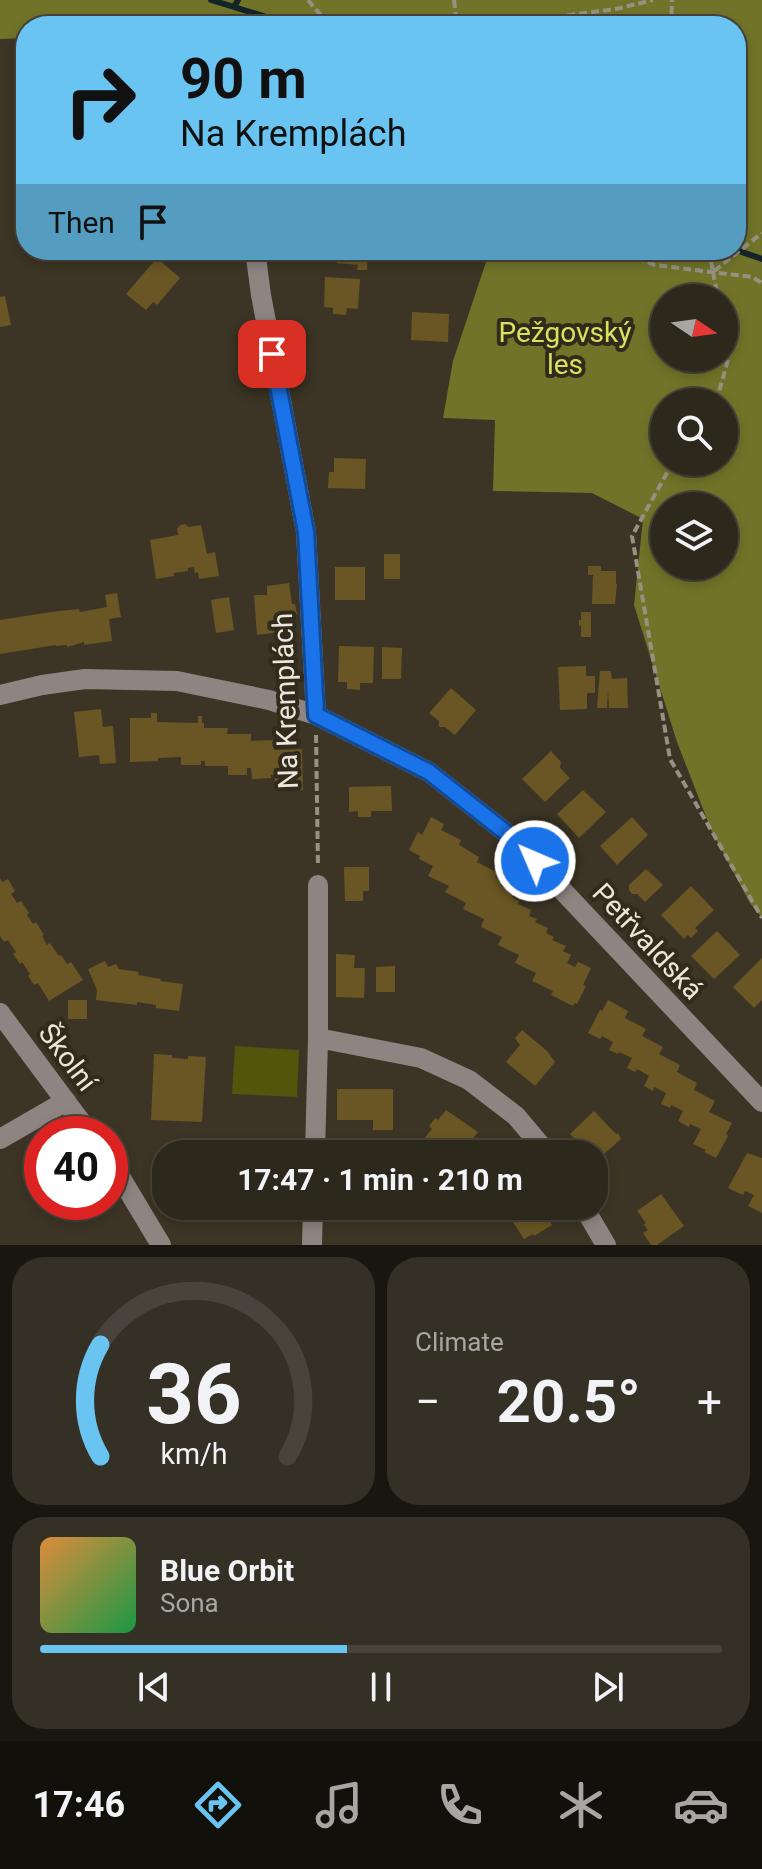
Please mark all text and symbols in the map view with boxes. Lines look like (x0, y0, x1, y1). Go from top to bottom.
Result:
text: 90 m (180, 46, 307, 112)
icon: right (48, 48, 152, 152)
text: Na Kremplách (180, 113, 407, 155)
icon: arrive (131, 200, 175, 244)
text: Then (48, 205, 115, 240)
north arrow (650, 284, 738, 372)
map controls (650, 284, 738, 580)
park label: Pežgovský les (499, 316, 631, 381)
pin (238, 320, 306, 388)
icon: arrive (250, 332, 294, 376)
button: search (650, 388, 738, 476)
button: layers (650, 492, 738, 580)
street label: Na Kremplách (266, 612, 305, 790)
position arrow (493, 819, 577, 903)
street label: Petřvaldská (586, 877, 710, 1006)
street label: Školní (32, 1017, 104, 1098)
speed limit sign: 40 (24, 1116, 128, 1220)
text: 17:47 · 1 min · 210 m (237, 1162, 523, 1197)
text: Climate (415, 1327, 504, 1357)
text: 36 (146, 1346, 241, 1443)
text: 20.5° (497, 1366, 641, 1437)
text: − (415, 1376, 440, 1428)
text: + (697, 1376, 722, 1428)
text: km/h (160, 1437, 227, 1471)
text: Blue Orbit (160, 1553, 294, 1588)
text: Sona (160, 1588, 219, 1618)
icon: previous (132, 1665, 176, 1709)
icon: pause (359, 1665, 403, 1709)
icon: next (586, 1665, 630, 1709)
icon: directions (190, 1777, 246, 1833)
icon: music (311, 1777, 367, 1833)
icon: phone (432, 1777, 488, 1833)
icon: climate (553, 1777, 609, 1833)
icon: car (673, 1777, 729, 1833)
text: 17:46 (32, 1784, 125, 1826)

